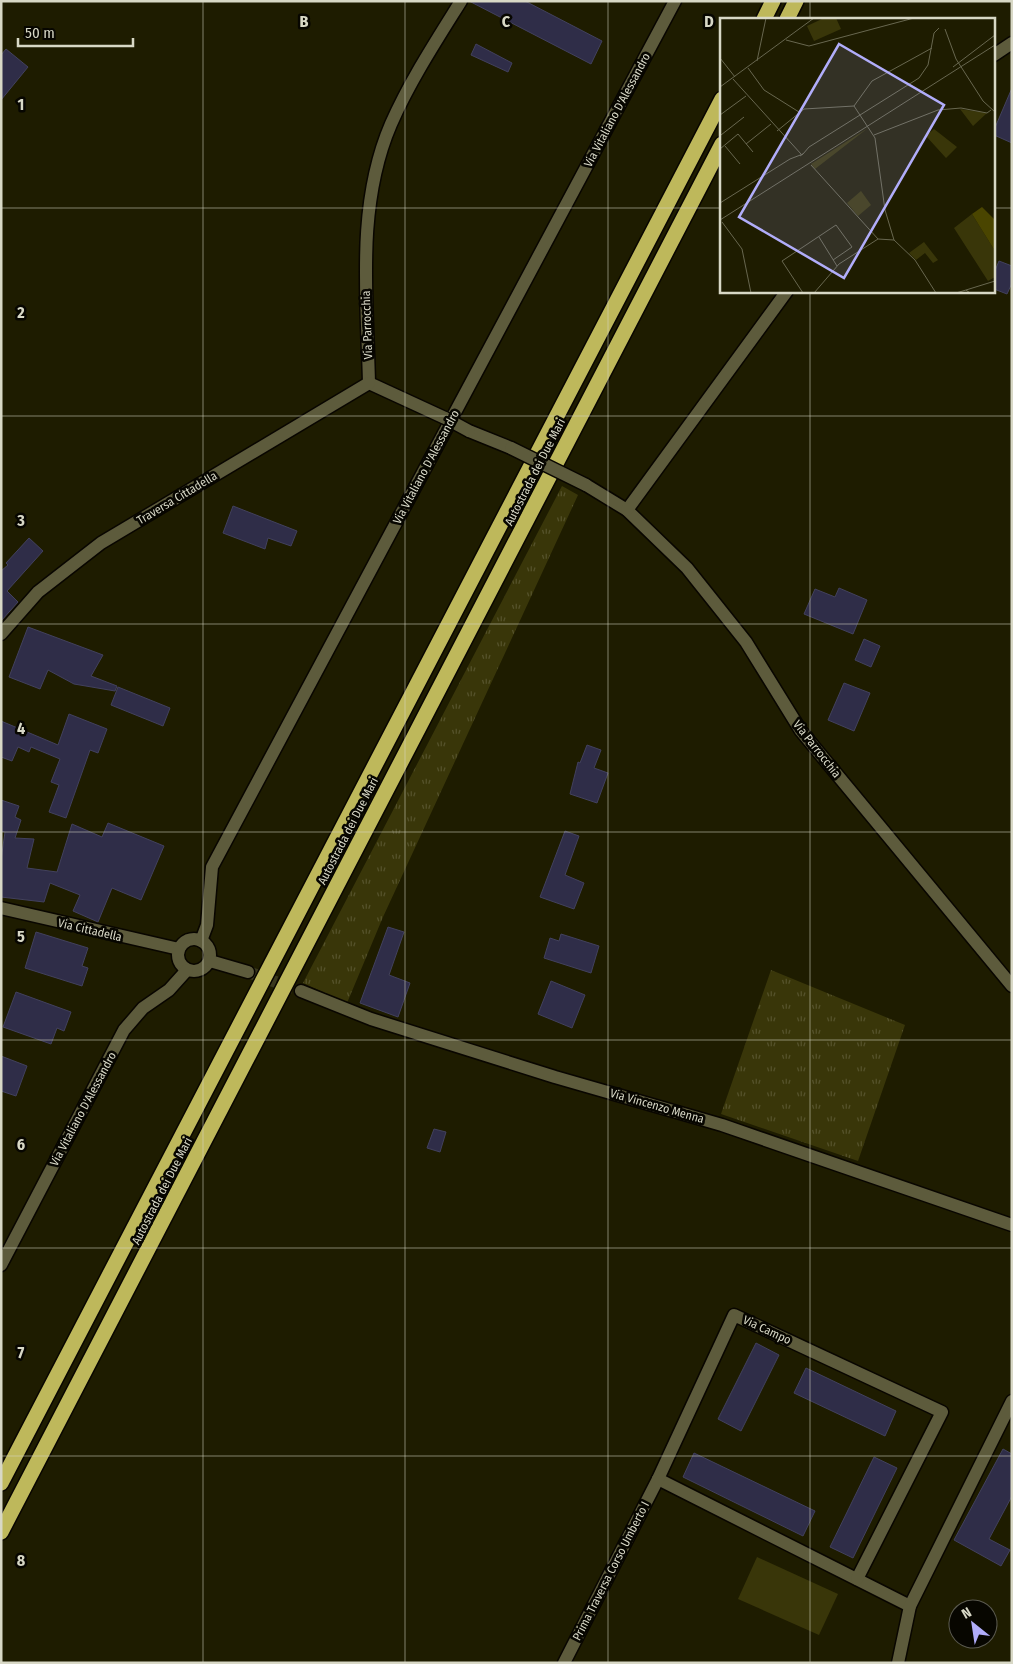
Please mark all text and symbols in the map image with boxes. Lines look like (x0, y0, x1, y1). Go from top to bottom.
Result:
text: B (300, 12, 309, 31)
text: C (502, 12, 511, 31)
text: D (704, 12, 714, 31)
scale bar (18, 15, 132, 47)
inset map (720, 18, 996, 292)
text: 50 m (25, 24, 55, 42)
street label: Via Vitaliano D'Alessandro (581, 51, 653, 169)
text: 1 (18, 95, 24, 114)
street label: Via Parrocchia (359, 290, 375, 360)
text: 2 (16, 303, 25, 322)
street label: Via Vitaliano D'Alessandro (390, 408, 462, 526)
street label: Autostrada dei Due Mari (502, 416, 568, 528)
street label: Traversa Cittadella (134, 469, 220, 527)
text: 3 (16, 511, 25, 530)
street label: Via Parrocchia (790, 718, 844, 781)
text: 4 (17, 719, 25, 738)
street label: Autostrada dei Due Mari (315, 775, 381, 887)
street label: Via Cittadella (57, 916, 123, 944)
text: 5 (17, 927, 25, 946)
street label: Via Vitaliano D'Alessandro (47, 1050, 119, 1168)
street label: Via Vincenzo Menna (608, 1086, 706, 1126)
text: 6 (17, 1135, 25, 1154)
street label: Autostrada dei Due Mari (129, 1135, 195, 1247)
street label: Via Campo (741, 1313, 793, 1347)
text: 7 (18, 1343, 25, 1362)
street label: Prima Traversa Corso Umberto I (570, 1499, 652, 1643)
text: 8 (17, 1551, 26, 1570)
north arrow (948, 1599, 998, 1649)
text: N (959, 1604, 975, 1623)

